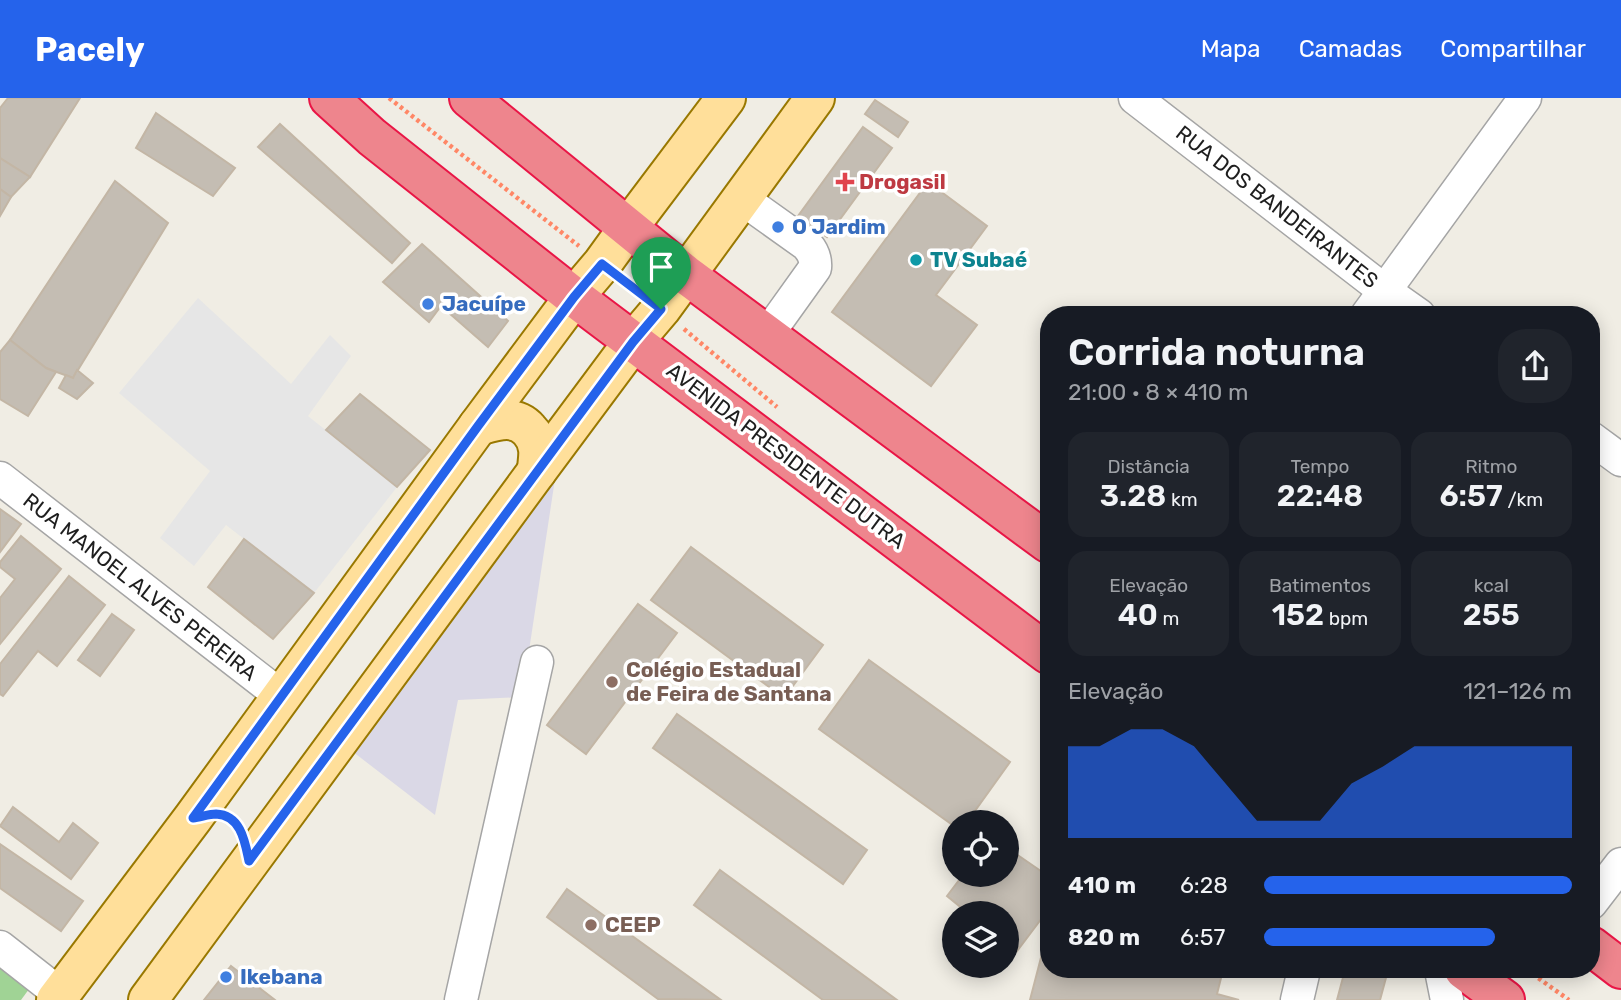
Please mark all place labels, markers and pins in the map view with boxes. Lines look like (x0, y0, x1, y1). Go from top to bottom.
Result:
place label: Drogasil (859, 169, 946, 194)
marker: Drogasil (837, 174, 853, 190)
place label: O Jardim (792, 214, 886, 239)
marker: O Jardim (770, 219, 786, 235)
pin (631, 237, 691, 309)
place label: TV Subaé (930, 247, 1027, 272)
marker: TV Subaé (908, 252, 924, 268)
place label: Jacuípe (442, 291, 526, 316)
marker: Jacuípe (420, 296, 436, 312)
place label: Colégio Estadual de Feira de Santana (626, 657, 832, 706)
marker: Colégio Estadual de Feira de Santana (604, 674, 620, 690)
place label: CEEP (605, 912, 661, 937)
marker: CEEP (583, 917, 599, 933)
place label: Ikebana (240, 964, 323, 989)
marker: Ikebana (218, 969, 234, 985)

